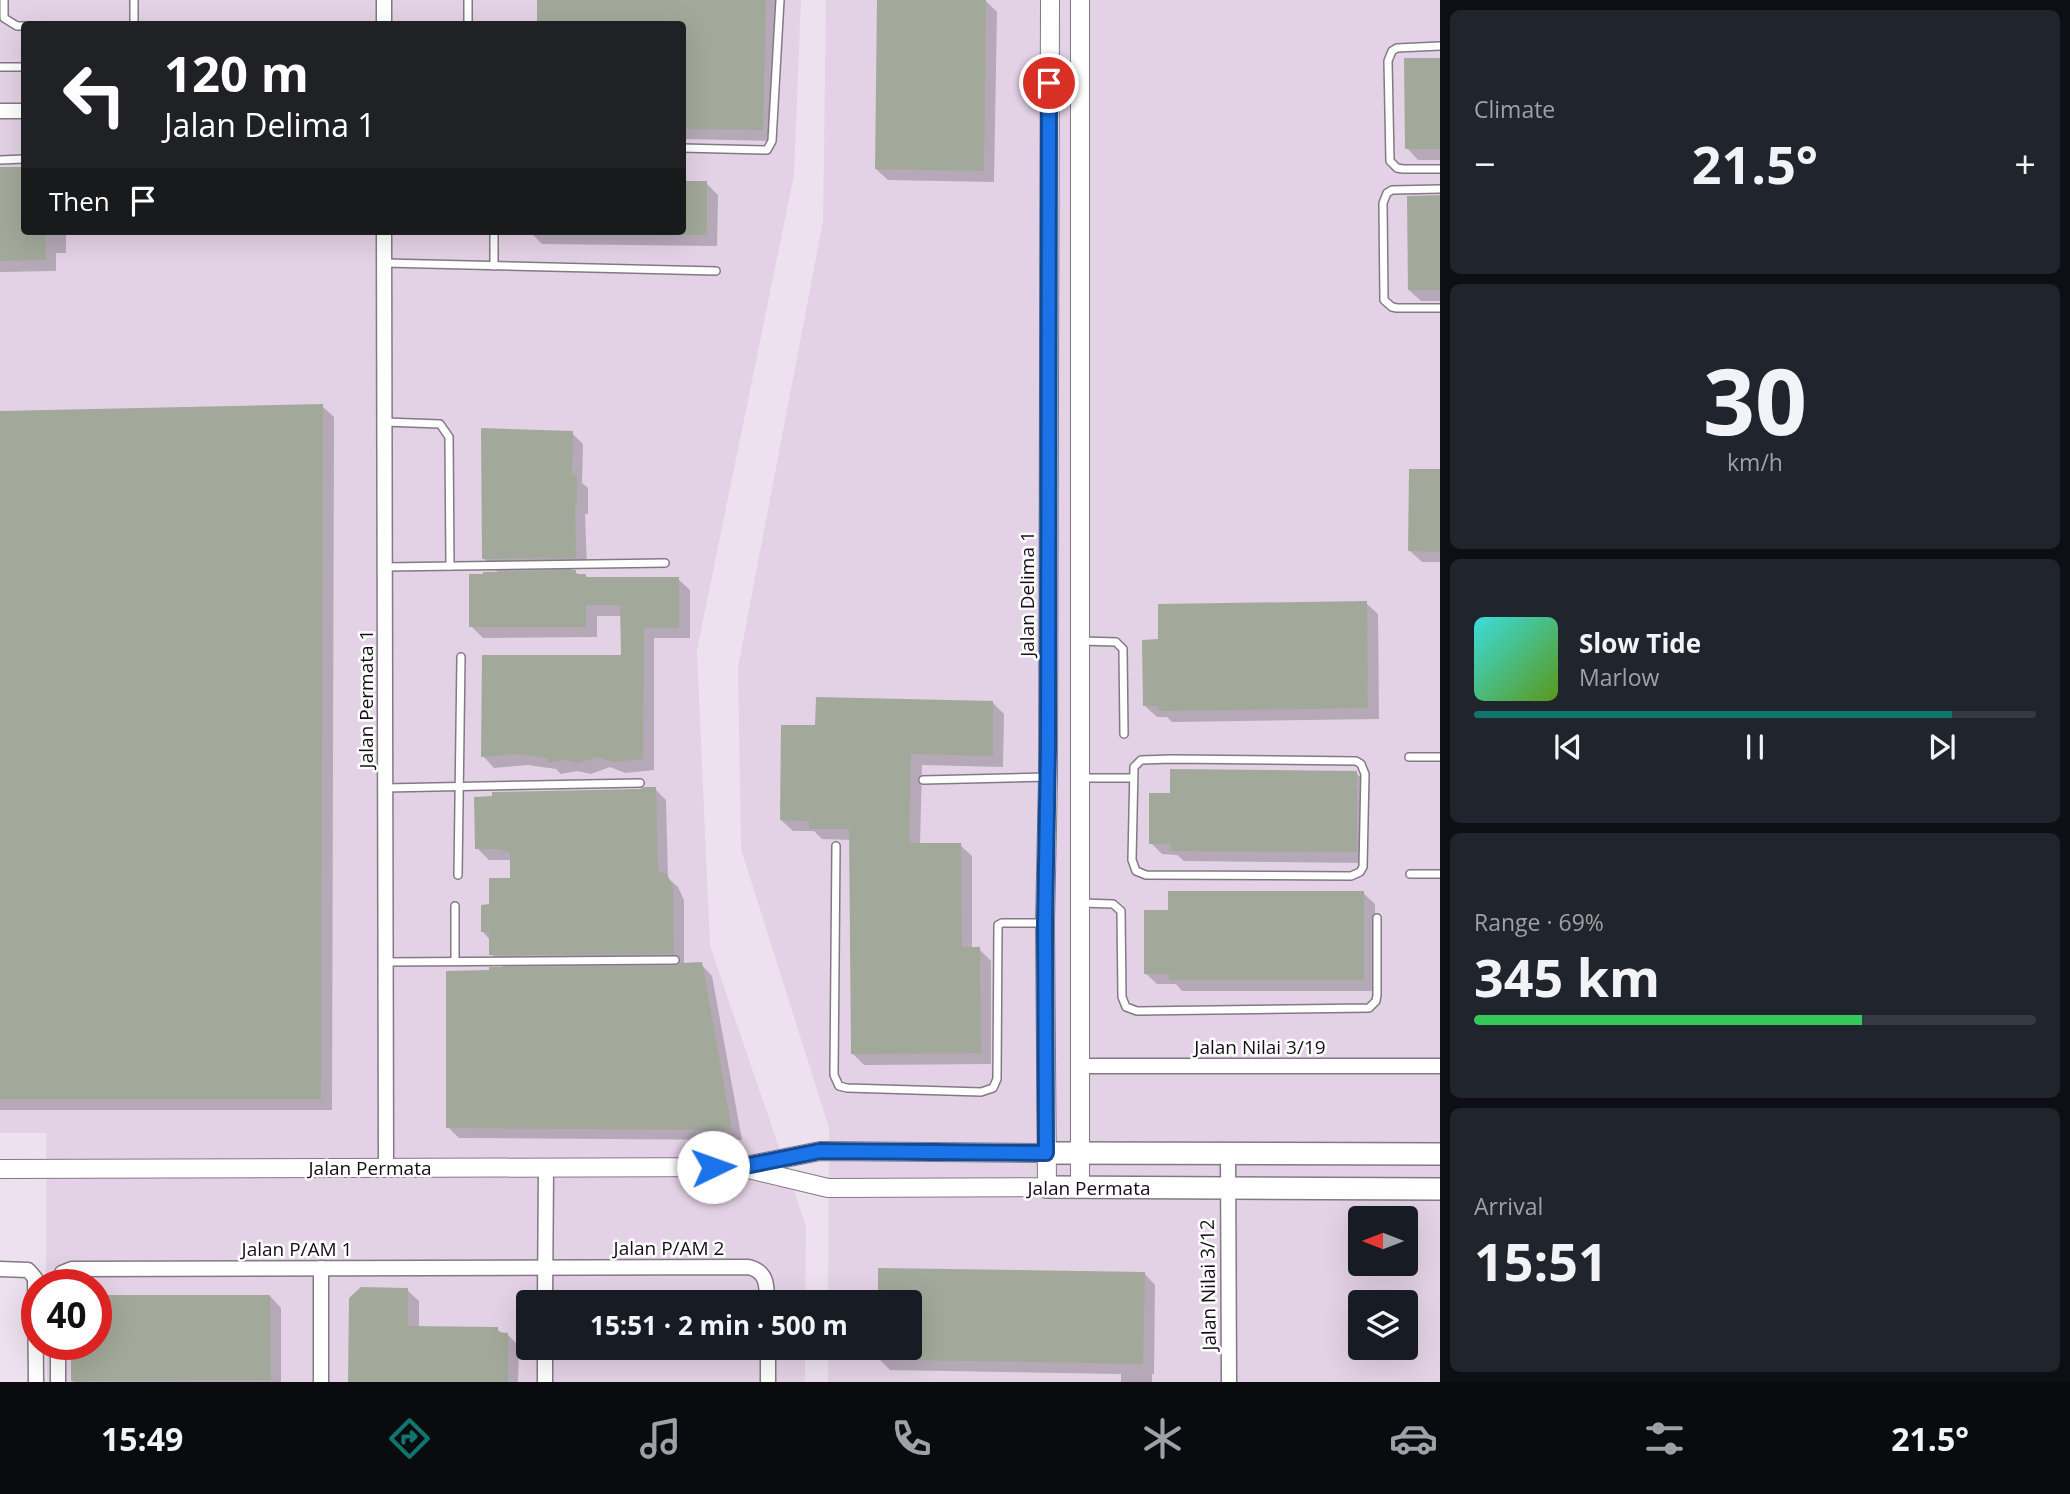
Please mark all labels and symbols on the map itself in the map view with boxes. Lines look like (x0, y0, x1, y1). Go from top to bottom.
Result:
pin (1019, 53, 1079, 113)
street label: Jalan Delima 1 (1014, 531, 1040, 659)
street label: Jalan Permata 1 (353, 630, 379, 770)
street label: Jalan Nilai 3/19 (1192, 1034, 1326, 1060)
position arrow (676, 1130, 750, 1204)
street label: Jalan Permata (307, 1155, 431, 1181)
street label: Jalan Permata (1026, 1175, 1150, 1201)
north arrow (1348, 1206, 1418, 1276)
street label: Jalan Nilai 3/12 (1194, 1219, 1222, 1353)
street label: Jalan P/AM 2 (612, 1235, 724, 1261)
street label: Jalan P/AM 1 (240, 1236, 352, 1262)
speed limit sign: 40 (21, 1269, 112, 1360)

